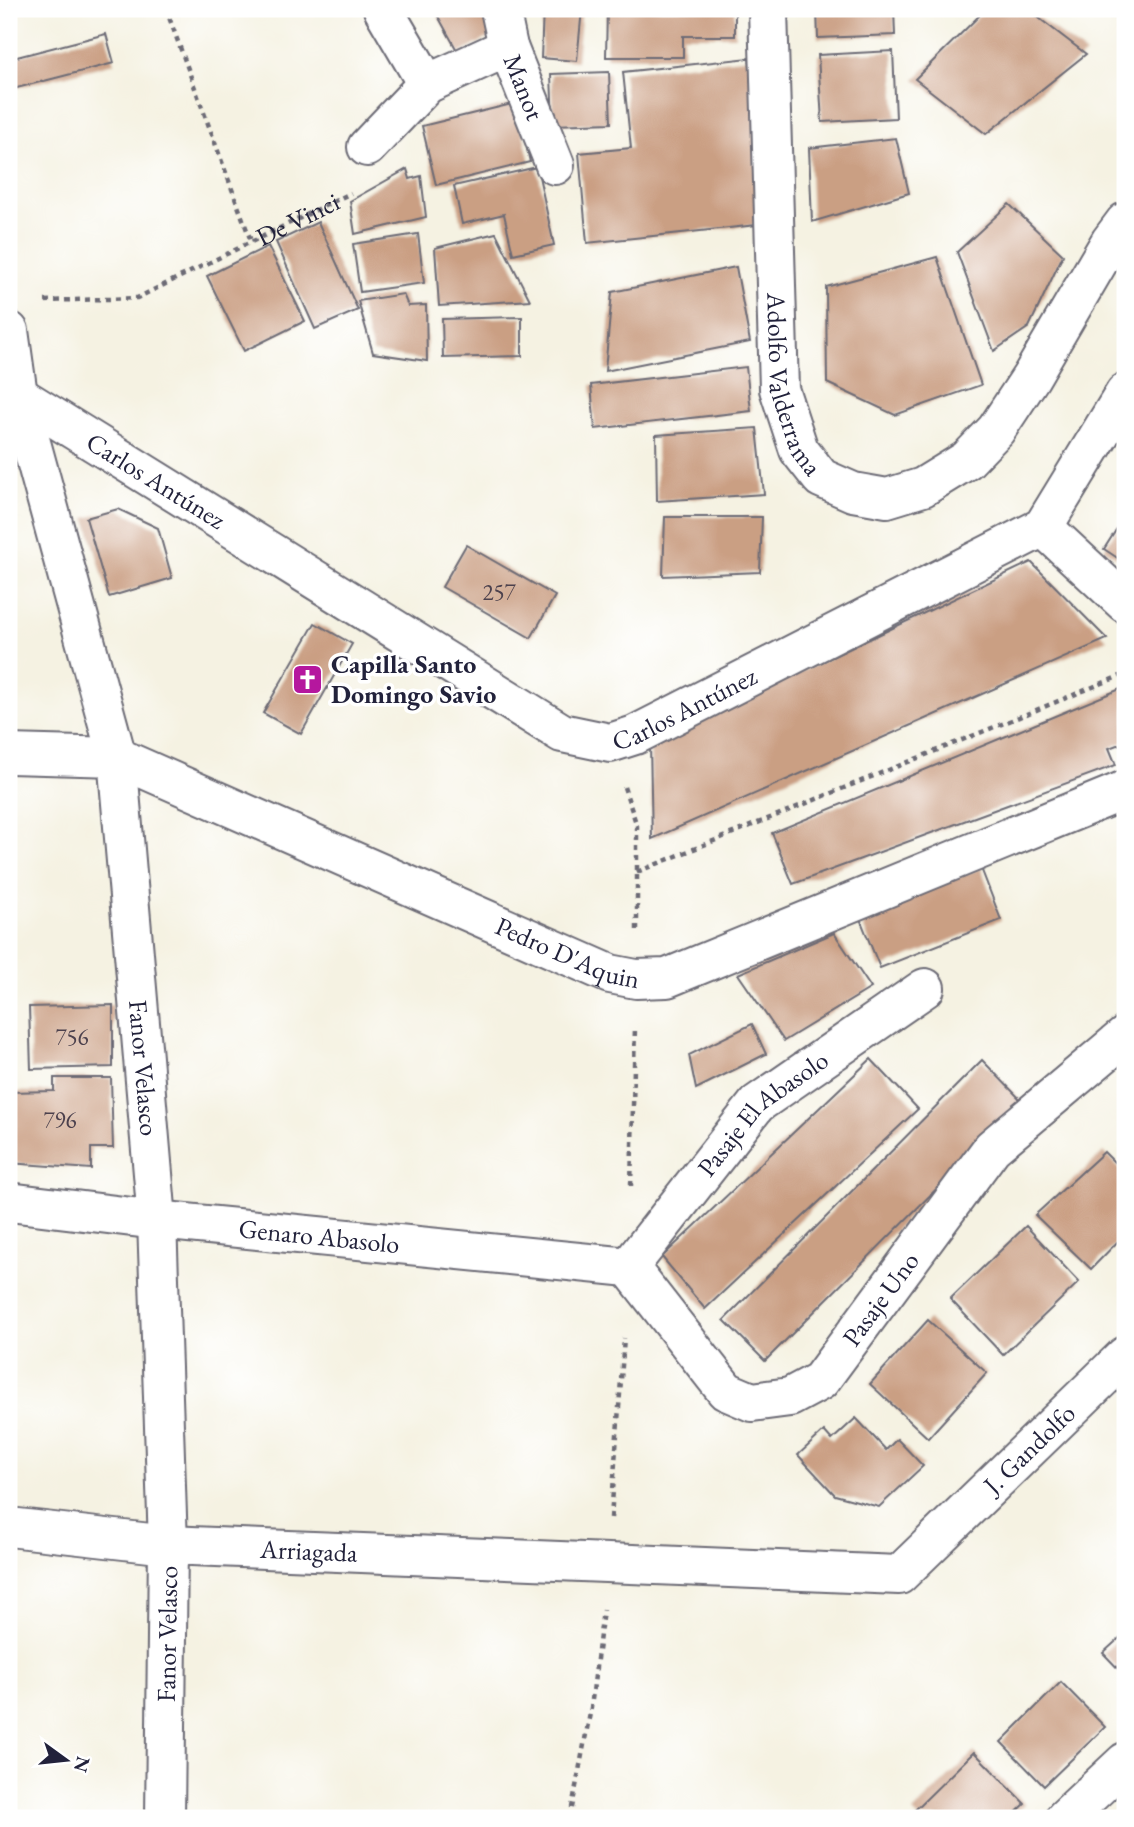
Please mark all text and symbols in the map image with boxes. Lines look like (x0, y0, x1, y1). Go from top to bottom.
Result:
street label: Manot (496, 49, 552, 125)
street label: De Vinci (250, 184, 345, 254)
street label: Adolfo Valderrama (759, 291, 830, 483)
street label: Carlos Antúnez (80, 425, 232, 537)
house number: 257 (482, 577, 517, 607)
place label: Capilla Santo Domingo Savio (331, 647, 496, 711)
street label: Carlos Antúnez (608, 659, 763, 758)
church icon: Capilla Santo Domingo Savio (291, 662, 325, 696)
street label: Pedro D'Aquin (490, 909, 643, 996)
street label: Fanor Velasco (121, 999, 167, 1137)
house number: 756 (55, 1022, 89, 1052)
street label: Pasaje El Abasolo (690, 1043, 835, 1183)
house number: 796 (43, 1105, 77, 1135)
street label: Genaro Abasolo (237, 1211, 401, 1261)
street label: Pasaje Uno (835, 1245, 927, 1353)
street label: J. Gandolfo (975, 1396, 1083, 1503)
street label: Arriagada (259, 1532, 359, 1570)
street label: Fanor Velasco (149, 1566, 185, 1702)
north arrow (32, 1726, 102, 1796)
text: N (68, 1754, 96, 1776)

